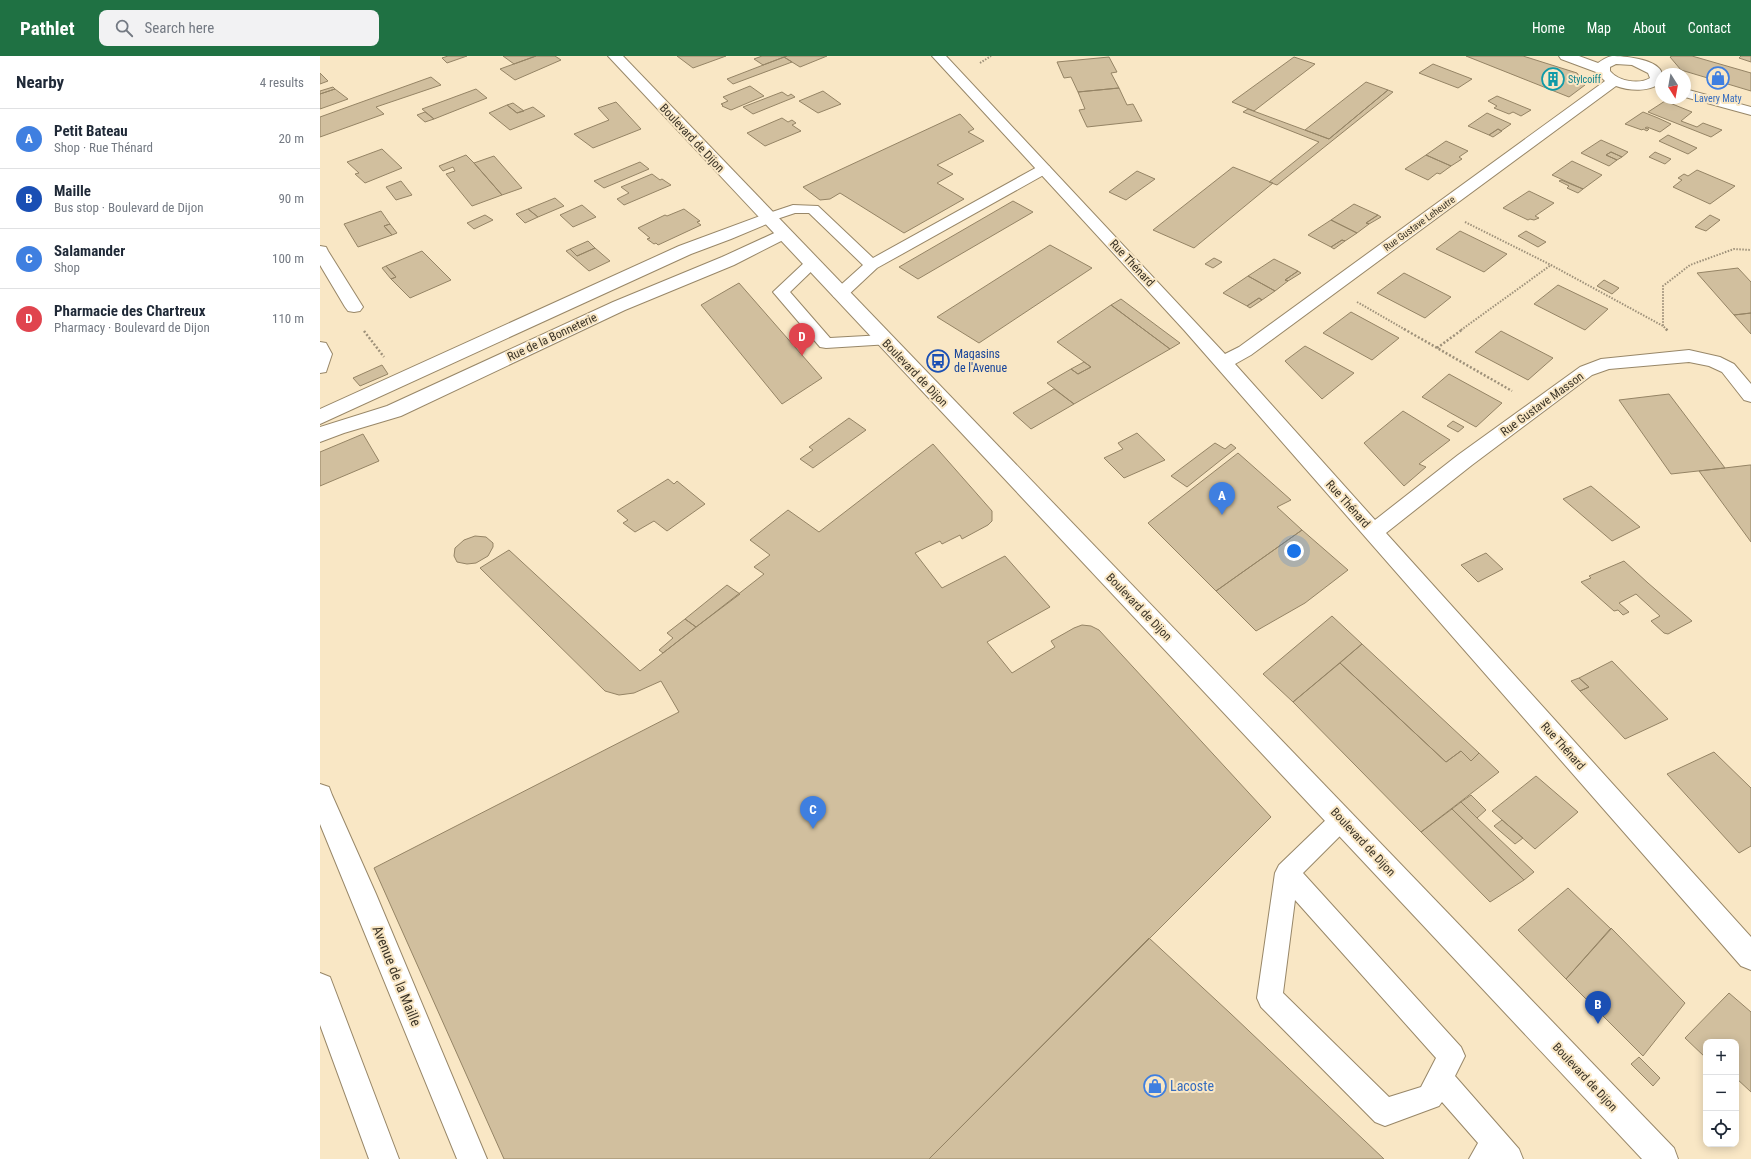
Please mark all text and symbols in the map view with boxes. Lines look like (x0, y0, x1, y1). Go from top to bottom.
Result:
search box (99, 10, 379, 46)
text: Pathlet (20, 17, 75, 40)
icon: search (113, 17, 135, 39)
text: Search here (145, 19, 214, 37)
text: Home (1532, 20, 1565, 36)
text: Map (1587, 20, 1611, 36)
text: About (1633, 20, 1666, 36)
text: Contact (1688, 20, 1731, 36)
shop icon: Lavery Maty (1705, 65, 1731, 91)
building icon: Stylcoiff (1540, 66, 1566, 92)
north arrow (1655, 68, 1691, 104)
text: Nearby (16, 72, 64, 92)
place label: Stylcoiff (1568, 74, 1602, 85)
text: 4 results (260, 75, 304, 90)
place label: Lavery Maty (1694, 93, 1742, 104)
street label: Boulevard de Dijon (657, 101, 727, 175)
text: Petit Bateau (54, 122, 128, 140)
text: A (25, 131, 33, 146)
text: 20 m (278, 131, 304, 146)
text: Shop · Rue Thénard (54, 140, 153, 155)
text: Maille (54, 182, 91, 200)
text: B (25, 191, 33, 206)
text: 90 m (278, 191, 304, 206)
street label: Rue Gustave Leheutre (1381, 194, 1457, 253)
text: Bus stop · Boulevard de Dijon (54, 200, 204, 215)
street label: Rue Thénard (1107, 237, 1157, 289)
text: Salamander (54, 242, 125, 260)
text: C (25, 251, 33, 266)
text: 100 m (272, 251, 304, 266)
text: Shop (54, 260, 80, 275)
text: Pharmacie des Chartreux (54, 302, 205, 320)
street label: Rue de la Bonneterie (505, 310, 599, 364)
text: D (25, 311, 33, 326)
text: 110 m (272, 311, 304, 326)
text: Pharmacy · Boulevard de Dijon (54, 320, 210, 335)
pin: D (789, 323, 815, 356)
street label: Boulevard de Dijon (879, 336, 951, 410)
place label: Magasins de l'Avenue (954, 347, 1007, 375)
bus stop icon: Magasins de l'Avenue (925, 348, 951, 374)
street label: Rue Gustave Masson (1498, 369, 1586, 439)
street label: Rue Thénard (1323, 477, 1373, 531)
pin: A (1209, 482, 1235, 515)
your location (1284, 541, 1304, 561)
street label: Boulevard de Dijon (1103, 570, 1175, 644)
street label: Rue Thénard (1538, 719, 1588, 773)
pin: C (800, 796, 826, 829)
street label: Boulevard de Dijon (1328, 805, 1398, 879)
street label: Avenue de la Maille (370, 923, 425, 1029)
pin: B (1585, 991, 1611, 1024)
map controls (1703, 1039, 1739, 1147)
button: + (1703, 1039, 1739, 1075)
street label: Boulevard de Dijon (1550, 1040, 1620, 1114)
shop icon: Lacoste (1142, 1073, 1168, 1099)
button: − (1703, 1075, 1739, 1111)
place label: Lacoste (1170, 1078, 1214, 1094)
button: locate (1703, 1111, 1739, 1147)

